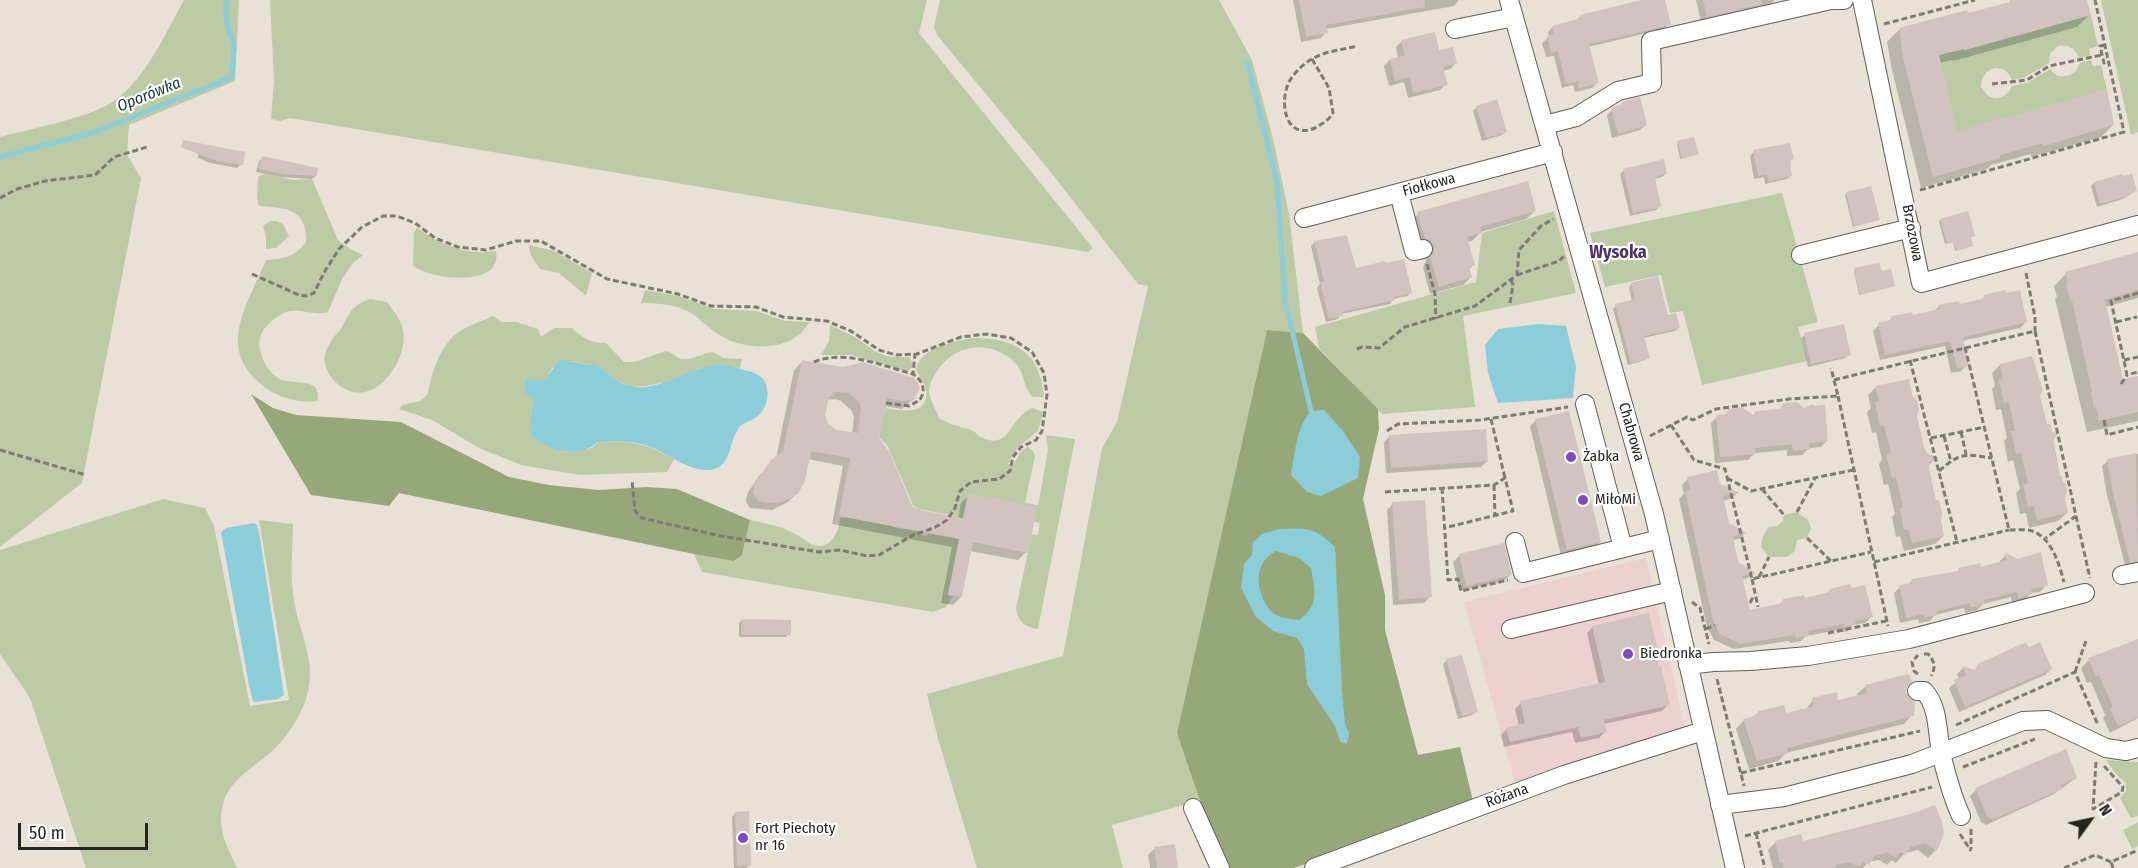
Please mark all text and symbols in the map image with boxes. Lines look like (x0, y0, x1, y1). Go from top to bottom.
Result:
water label: Oporówka (114, 74, 184, 116)
street label: Fiołkowa (1401, 169, 1457, 201)
street label: Brzozowa (1898, 203, 1926, 263)
district label: Wysoka (1589, 242, 1647, 264)
street label: Chabrowa (1614, 400, 1648, 464)
place label: Żabka (1583, 448, 1619, 466)
marker: Żabka (1564, 450, 1578, 464)
place label: MiłoMi (1595, 491, 1636, 509)
marker: MiłoMi (1576, 493, 1590, 507)
place label: Biedronka (1640, 645, 1702, 663)
marker: Biedronka (1621, 647, 1635, 661)
street label: Różana (1483, 780, 1531, 812)
north arrow (2060, 790, 2120, 850)
text: N (2095, 801, 2116, 819)
scale bar (21, 811, 152, 849)
place label: Fort Piechoty nr 16 (755, 820, 835, 855)
text: 50 m (29, 822, 65, 844)
marker: Fort Piechoty nr 16 (736, 831, 750, 845)

